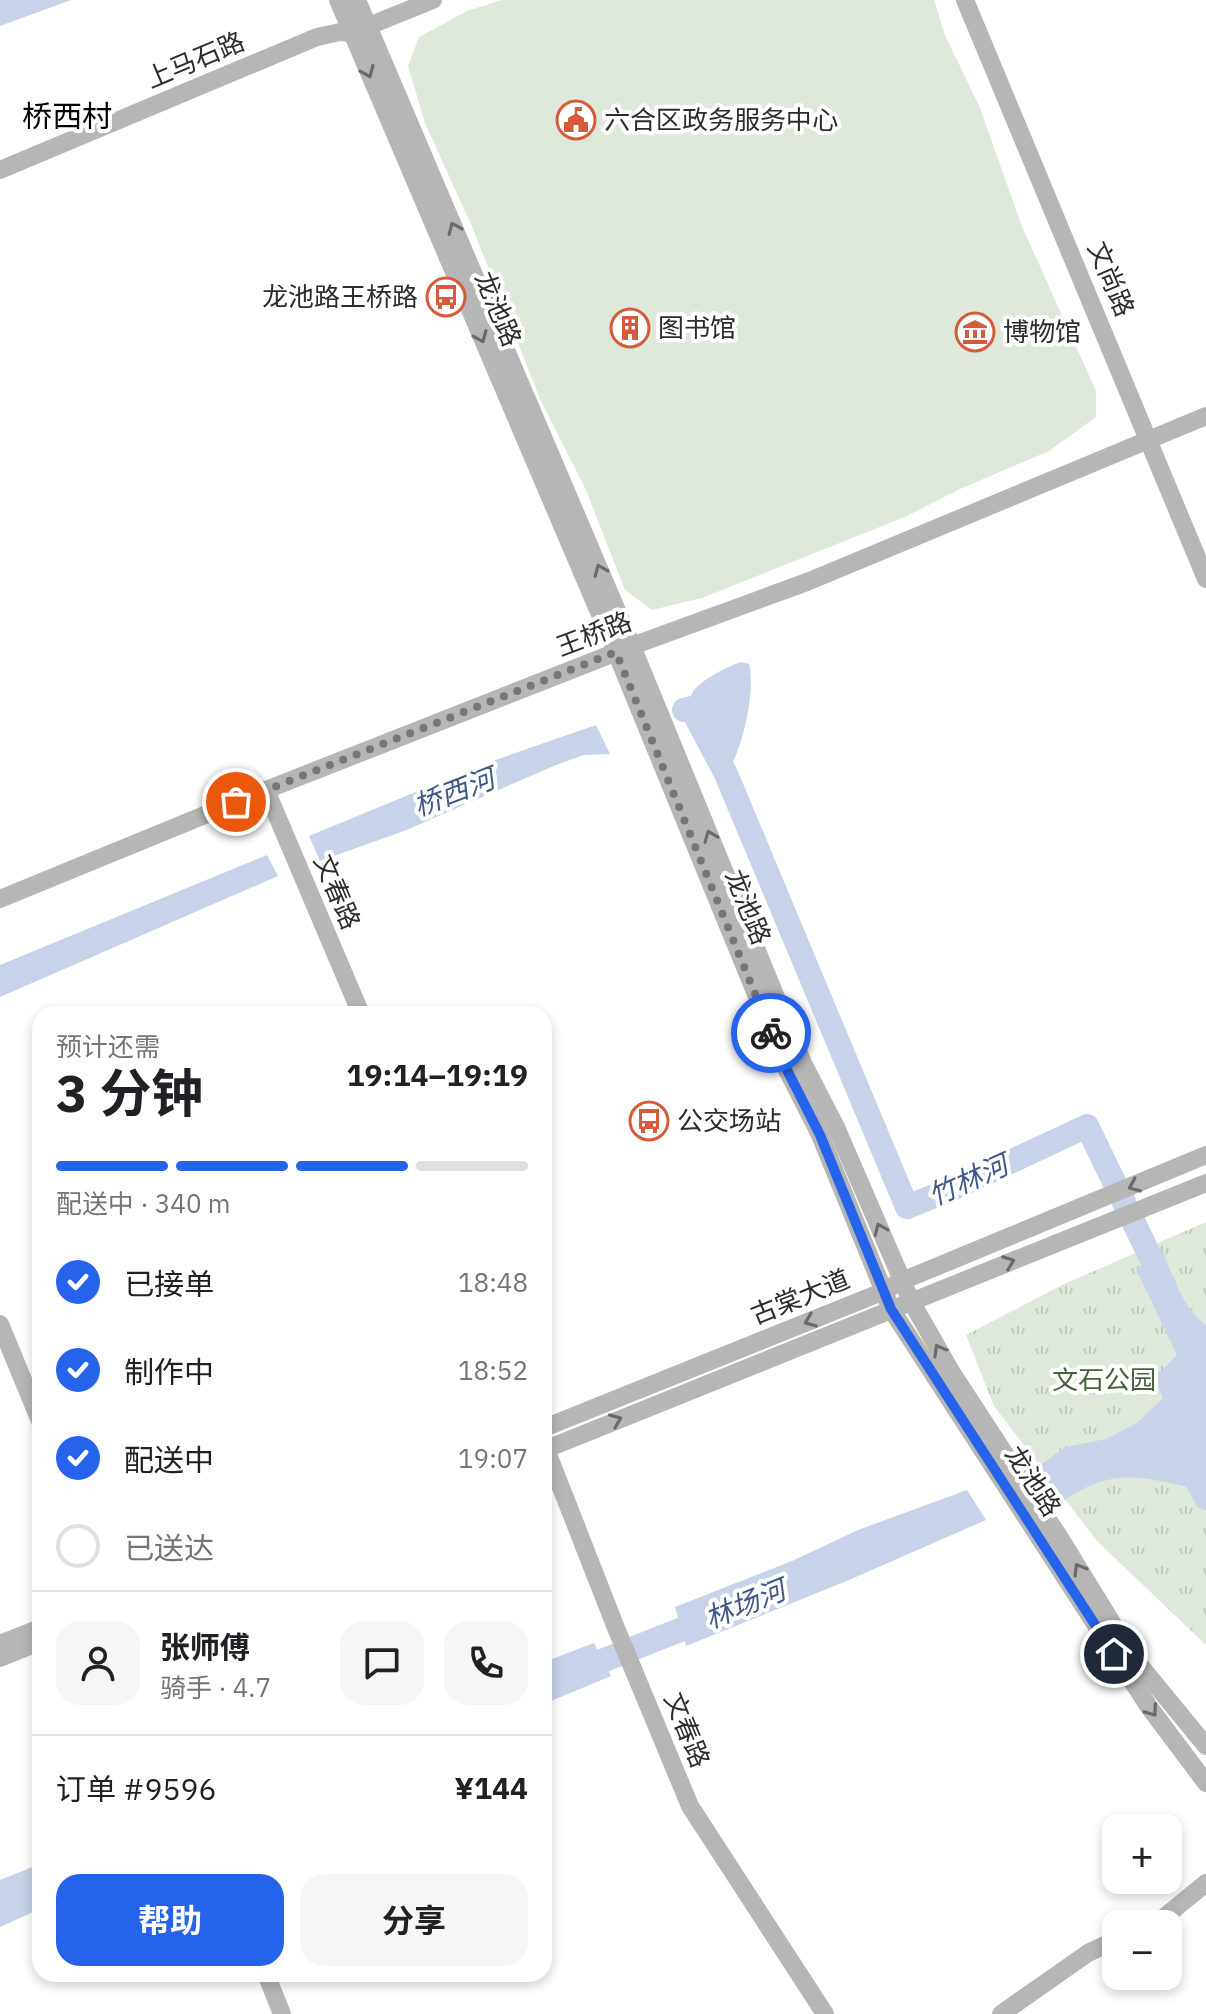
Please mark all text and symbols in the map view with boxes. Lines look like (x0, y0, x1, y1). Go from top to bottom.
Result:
street label: 上马石路 (140, 23, 249, 95)
one-way arrow (358, 64, 374, 78)
district label: 桥西村 (22, 96, 112, 135)
public building icon: 六合区政务服务中心 (555, 99, 597, 141)
place label: 六合区政务服务中心 (604, 102, 838, 136)
one-way arrow (447, 222, 463, 236)
street label: 文尚路 (1081, 236, 1143, 321)
street label: 龙池路 (468, 266, 530, 351)
bus stop icon: 龙池路王桥路 (425, 276, 467, 318)
place label: 龙池路王桥路 (262, 279, 418, 313)
building icon: 图书馆 (609, 307, 651, 349)
place label: 图书馆 (658, 310, 736, 344)
museum icon: 博物馆 (954, 311, 996, 353)
place label: 博物馆 (1003, 314, 1081, 348)
one-way arrow (472, 328, 488, 343)
one-way arrow (593, 564, 609, 579)
street label: 王桥路 (551, 603, 636, 663)
water label: 桥西河 (408, 757, 504, 824)
pin (202, 768, 270, 836)
icon: bag (214, 780, 258, 824)
one-way arrow (703, 830, 720, 844)
street label: 文春路 (307, 849, 369, 934)
street label: 龙池路 (719, 864, 779, 949)
courier (731, 993, 811, 1073)
icon: bike (749, 1011, 793, 1055)
text: 预计还需 (56, 1029, 160, 1063)
text: 19:14–19:19 (347, 1055, 528, 1094)
text: 3 分钟 (56, 1059, 203, 1126)
bus stop icon: 公交场站 (628, 1100, 670, 1142)
place label: 公交场站 (677, 1103, 781, 1137)
water label: 竹林河 (922, 1144, 1018, 1214)
one-way arrow (1128, 1176, 1142, 1192)
text: 配送中 · 340 m (56, 1186, 230, 1220)
one-way arrow (873, 1223, 889, 1237)
one-way arrow (1002, 1255, 1016, 1272)
icon: check (56, 1260, 100, 1304)
street label: 古棠大道 (745, 1261, 854, 1331)
text: 已接单 (124, 1264, 214, 1303)
text: 18:48 (458, 1265, 528, 1299)
one-way arrow (804, 1311, 818, 1328)
one-way arrow (933, 1344, 949, 1359)
icon: check (56, 1348, 100, 1392)
text: 制作中 (124, 1352, 214, 1391)
text: 18:52 (458, 1353, 528, 1387)
park label: 文石公园 (1052, 1362, 1156, 1396)
one-way arrow (608, 1414, 622, 1430)
icon: check (56, 1436, 100, 1480)
street label: 龙池路 (998, 1438, 1069, 1522)
text: 配送中 (124, 1440, 214, 1479)
text: 19:07 (458, 1441, 528, 1475)
text: 已送达 (124, 1528, 214, 1567)
one-way arrow (1073, 1563, 1089, 1578)
water label: 林场河 (699, 1569, 795, 1636)
pin (1080, 1620, 1148, 1688)
button: person (56, 1621, 140, 1705)
button: chat (340, 1621, 424, 1705)
button: phone (444, 1621, 528, 1705)
text: 张师傅 (160, 1627, 250, 1666)
icon: home (1092, 1632, 1136, 1676)
text: 骑手 · 4.7 (160, 1670, 271, 1704)
street label: 文春路 (658, 1687, 718, 1772)
one-way arrow (1142, 1702, 1157, 1716)
text: ¥144 (455, 1768, 528, 1807)
text: 订单 #9596 (56, 1769, 216, 1808)
map controls (1102, 1814, 1182, 1990)
button: + (1102, 1814, 1182, 1894)
button: 帮助 (56, 1874, 284, 1966)
button: 分享 (300, 1874, 528, 1966)
button: − (1102, 1910, 1182, 1990)

